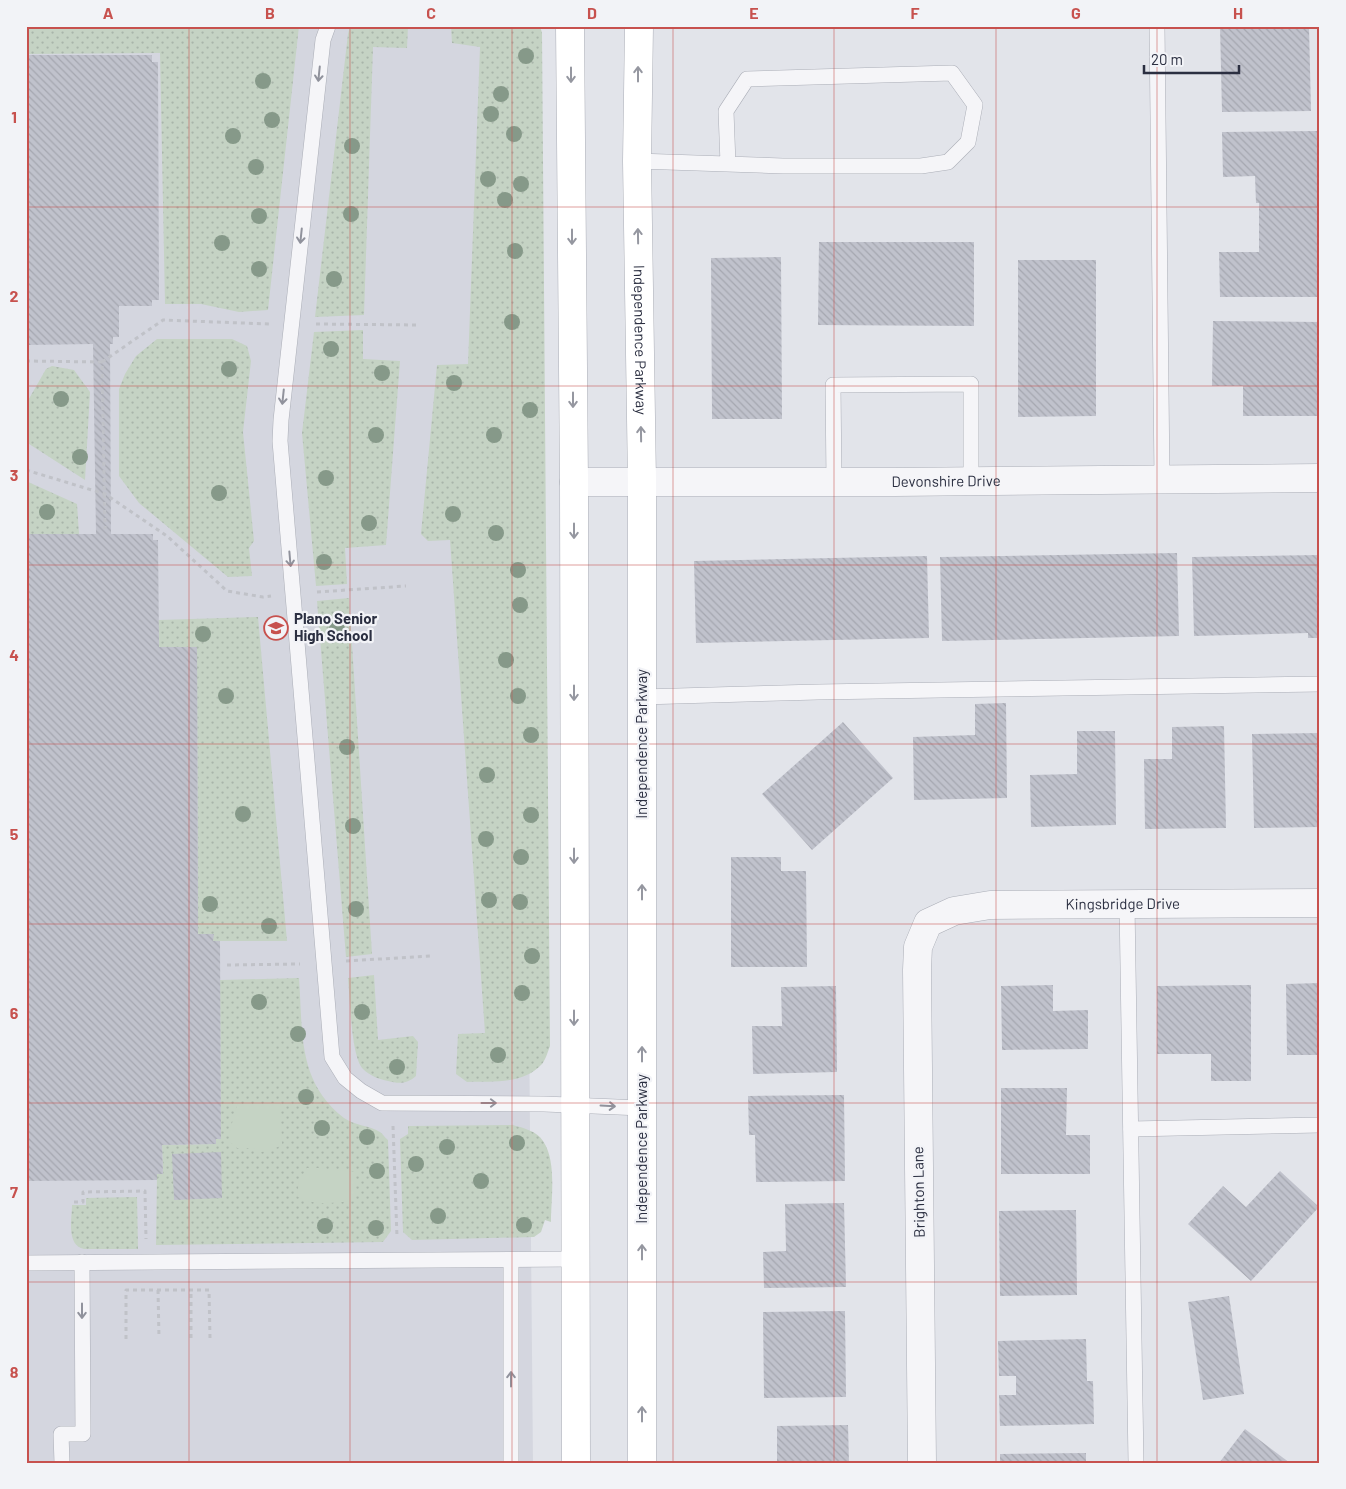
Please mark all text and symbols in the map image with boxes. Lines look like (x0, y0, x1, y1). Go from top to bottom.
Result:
text: A (103, 3, 114, 22)
text: B (265, 3, 275, 22)
text: C (426, 3, 436, 22)
text: D (587, 3, 597, 22)
text: E (749, 3, 759, 22)
text: F (911, 3, 920, 22)
text: G (1071, 3, 1081, 22)
text: H (1233, 3, 1243, 22)
scale bar (1144, 42, 1238, 74)
text: 20 m (1151, 50, 1183, 68)
one-way arrow (314, 66, 324, 82)
one-way arrow (566, 66, 576, 83)
one-way arrow (633, 66, 643, 82)
text: 1 (11, 107, 17, 126)
one-way arrow (296, 227, 306, 243)
one-way arrow (634, 228, 643, 244)
one-way arrow (567, 229, 577, 245)
street label: Independence Parkway (631, 265, 651, 415)
text: 2 (10, 286, 19, 305)
one-way arrow (278, 389, 288, 405)
one-way arrow (568, 392, 578, 408)
one-way arrow (636, 426, 646, 442)
text: 3 (10, 465, 18, 484)
street label: Devonshire Drive (891, 471, 1001, 490)
one-way arrow (569, 522, 579, 539)
one-way arrow (286, 551, 295, 567)
place label: Plano Senior High School (294, 609, 378, 644)
school or university icon: Plano Senior High School (263, 615, 289, 641)
text: 4 (9, 645, 19, 664)
street label: Independence Parkway (632, 669, 650, 819)
one-way arrow (569, 685, 579, 701)
text: 5 (10, 824, 19, 843)
one-way arrow (569, 848, 579, 864)
one-way arrow (637, 884, 647, 900)
street label: Kingsbridge Drive (1066, 894, 1180, 913)
text: 6 (10, 1003, 19, 1022)
one-way arrow (569, 1010, 579, 1026)
one-way arrow (637, 1046, 647, 1062)
street label: Independence Parkway (632, 1074, 650, 1224)
one-way arrow (480, 1098, 497, 1108)
one-way arrow (600, 1101, 616, 1111)
street label: Brighton Lane (908, 1146, 928, 1238)
text: 7 (10, 1182, 18, 1201)
one-way arrow (637, 1244, 647, 1260)
one-way arrow (77, 1302, 87, 1319)
text: 8 (10, 1362, 19, 1381)
one-way arrow (506, 1372, 516, 1388)
one-way arrow (637, 1406, 647, 1422)

